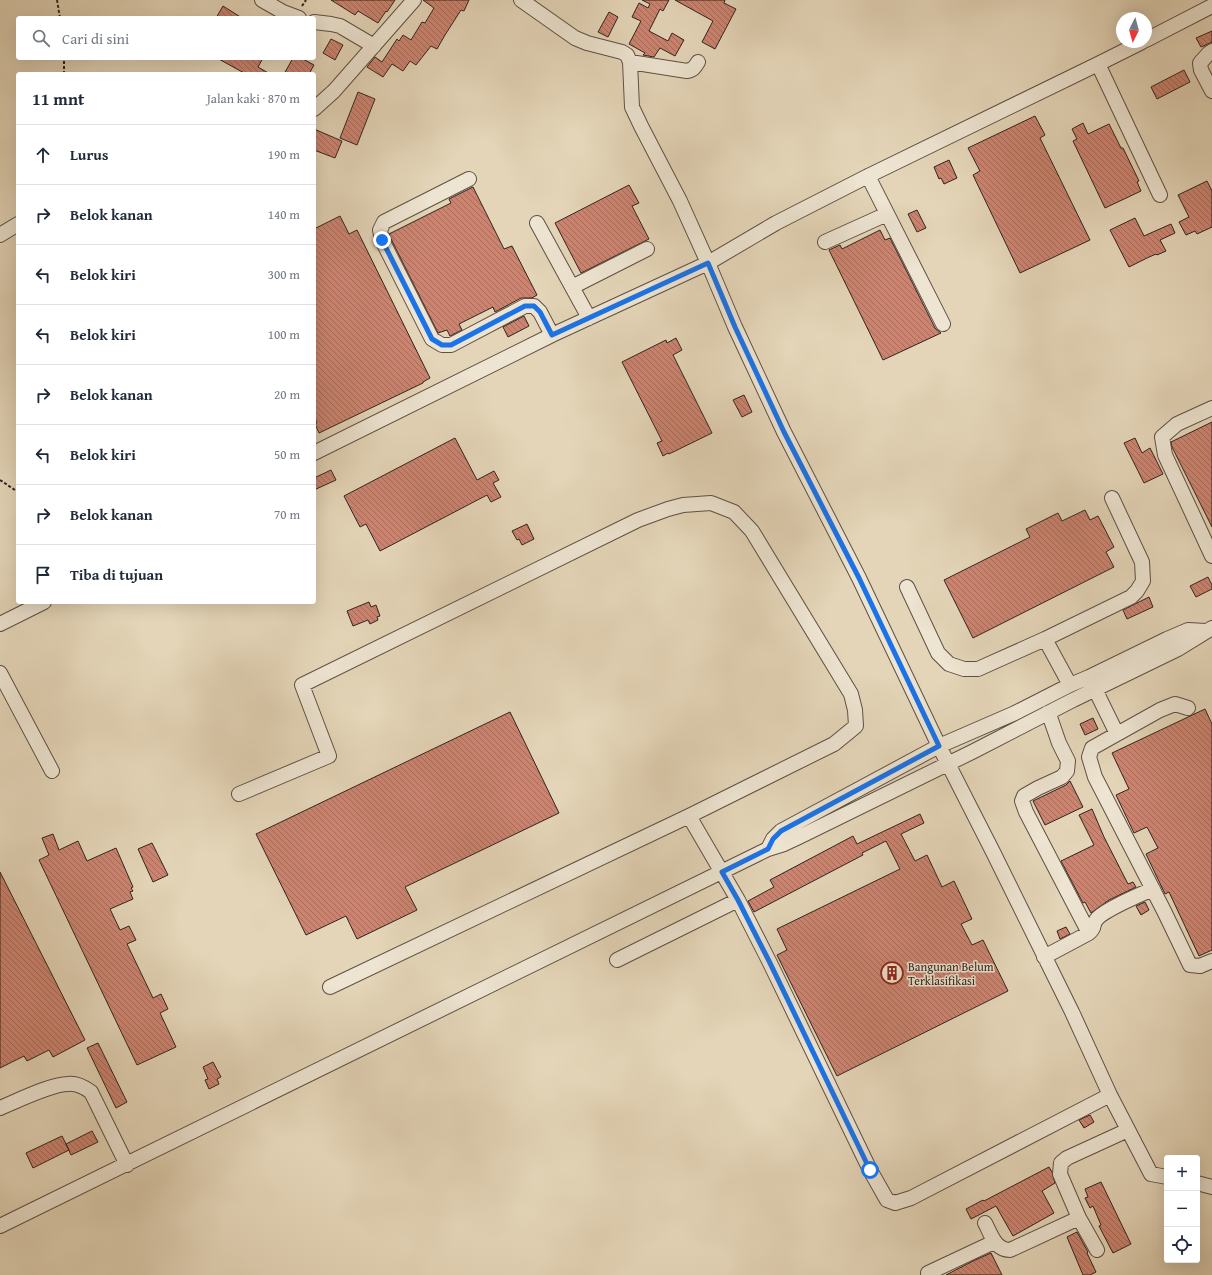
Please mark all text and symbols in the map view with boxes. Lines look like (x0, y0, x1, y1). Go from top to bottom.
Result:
north arrow (1116, 12, 1152, 48)
search box (16, 16, 316, 60)
icon: search (30, 27, 52, 49)
text: Cari di sini (62, 28, 129, 49)
text: 11 mnt (32, 86, 84, 111)
text: Jalan kaki · 870 m (207, 89, 300, 108)
icon: ahead (32, 144, 54, 166)
text: Lurus (70, 144, 108, 165)
text: 190 m (268, 145, 300, 164)
icon: right (32, 204, 54, 226)
text: Belok kanan (70, 204, 153, 225)
text: 140 m (268, 205, 300, 224)
route end (373, 231, 391, 249)
icon: left (32, 264, 54, 286)
text: Belok kiri (70, 264, 136, 285)
text: 300 m (268, 265, 300, 284)
icon: left (32, 324, 54, 346)
text: Belok kiri (70, 324, 136, 345)
text: 100 m (268, 325, 300, 344)
icon: right (32, 384, 54, 406)
text: Belok kanan (70, 384, 153, 405)
text: 20 m (274, 385, 300, 404)
icon: left (32, 444, 54, 466)
text: Belok kiri (70, 444, 136, 465)
text: 50 m (274, 445, 300, 464)
icon: right (32, 504, 54, 526)
text: Belok kanan (70, 504, 153, 525)
text: 70 m (274, 505, 300, 524)
icon: arrive (32, 564, 54, 586)
text: Tiba di tujuan (70, 564, 163, 585)
place label: Bangunan Belum Terklasifikasi (908, 958, 994, 989)
building icon: Bangunan Belum Terklasifikasi (879, 960, 905, 986)
map controls (1164, 1155, 1200, 1263)
button: + (1164, 1155, 1200, 1191)
route start (861, 1161, 879, 1179)
button: − (1164, 1191, 1200, 1227)
button: locate (1164, 1227, 1200, 1263)

